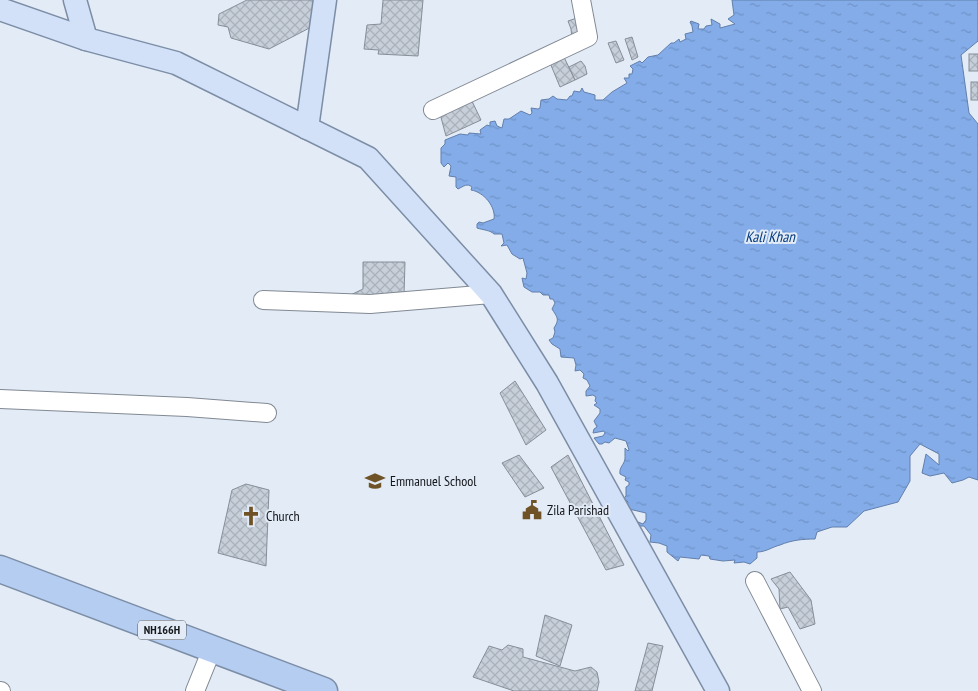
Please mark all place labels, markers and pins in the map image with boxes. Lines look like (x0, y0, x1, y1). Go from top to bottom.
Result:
school or university icon: Emmanuel School (364, 470, 386, 492)
place label: Emmanuel School (390, 472, 477, 490)
public building icon: Zila Parishad (521, 499, 543, 521)
place label: Zila Parishad (547, 501, 609, 519)
church icon: Church (240, 505, 262, 527)
place label: Church (266, 507, 300, 525)

